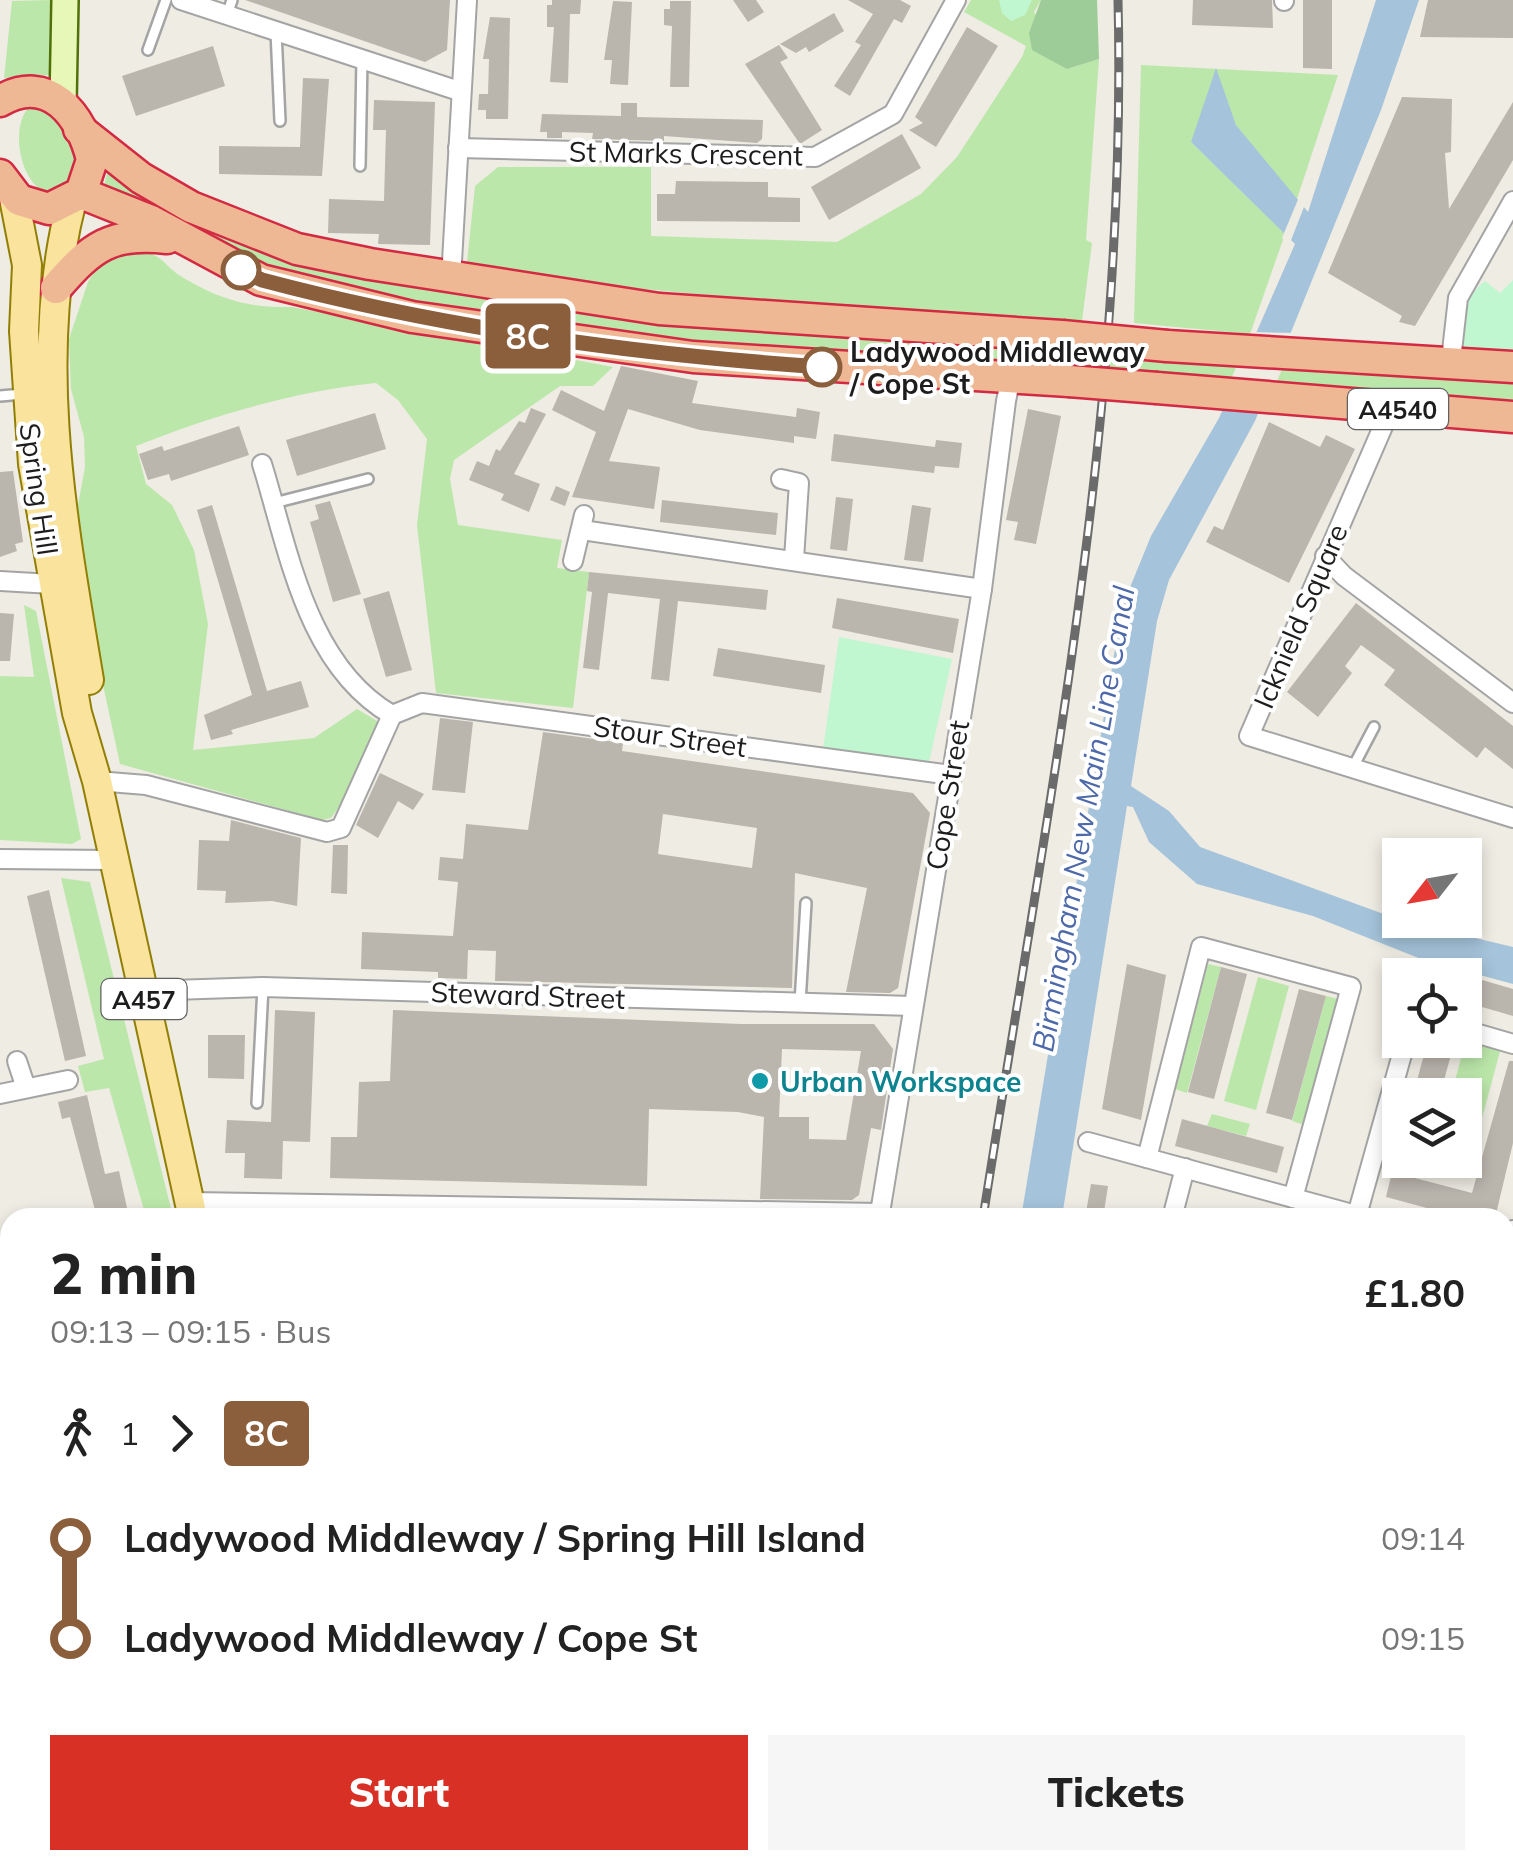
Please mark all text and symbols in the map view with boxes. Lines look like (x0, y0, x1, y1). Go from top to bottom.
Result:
street label: St Marks Crescent (569, 133, 804, 173)
unlabelled marker (222, 251, 260, 289)
line badge: 8C (483, 304, 573, 368)
text: 8C (506, 314, 550, 358)
place label: Ladywood Middleway / Cope St (849, 334, 1145, 401)
marker: Ladywood Middleway / Cope St (803, 348, 841, 386)
road number: A4540 (1348, 389, 1448, 429)
street label: Spring Hill (12, 421, 66, 557)
street label: Icknield Square (1245, 518, 1355, 714)
water label: Birmingham New Main Line Canal (1023, 582, 1143, 1055)
street label: Stour Street (591, 708, 749, 764)
street label: Cope Street (918, 718, 976, 872)
north arrow (1382, 838, 1482, 938)
map controls (1382, 838, 1482, 1178)
button: locate (1382, 958, 1482, 1058)
street label: Steward Street (430, 974, 626, 1016)
road number: A457 (102, 979, 186, 1019)
place label: Urban Workspace (780, 1064, 1021, 1099)
marker: Urban Workspace (749, 1070, 771, 1092)
button: layers (1382, 1078, 1482, 1178)
text: 2 min (50, 1239, 197, 1308)
text: £1.80 (1364, 1269, 1465, 1317)
text: 09:13 – 09:15 · Bus (50, 1311, 331, 1351)
icon: walk (50, 1406, 105, 1461)
icon: forward (154, 1406, 209, 1461)
text: 8C (244, 1411, 289, 1455)
text: 1 (120, 1413, 139, 1453)
text: Ladywood Middleway / Spring Hill Island (124, 1514, 866, 1562)
text: 09:14 (1381, 1518, 1465, 1558)
text: Ladywood Middleway / Cope St (124, 1614, 697, 1662)
text: 09:15 (1381, 1618, 1465, 1658)
button: Start (50, 1735, 748, 1850)
button: Tickets (768, 1735, 1465, 1850)

